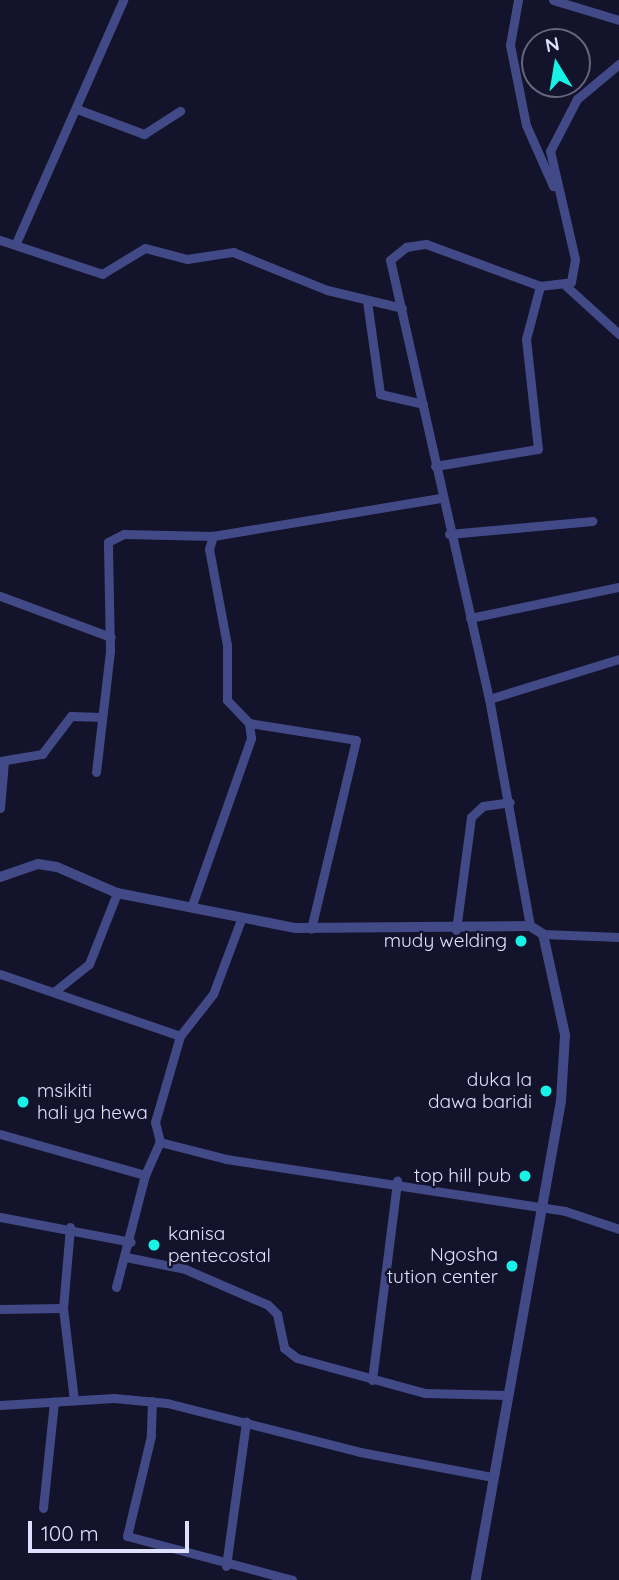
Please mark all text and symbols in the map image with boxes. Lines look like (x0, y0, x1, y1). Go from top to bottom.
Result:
north arrow (521, 28, 591, 98)
text: N (543, 31, 562, 57)
place label: mudy welding (384, 930, 507, 952)
marker: mudy welding (513, 933, 529, 949)
place label: duka la dawa baridi (428, 1069, 532, 1113)
place label: msikiti hali ya hewa (37, 1080, 148, 1124)
marker: duka la dawa baridi (538, 1083, 554, 1099)
marker: msikiti hali ya hewa (15, 1094, 31, 1110)
place label: top hill pub (414, 1165, 511, 1187)
marker: top hill pub (517, 1168, 533, 1184)
place label: kanisa pentecostal (168, 1223, 271, 1267)
marker: kanisa pentecostal (146, 1237, 162, 1253)
place label: Ngosha tution center (387, 1244, 498, 1288)
marker: Ngosha tution center (504, 1258, 520, 1274)
scale bar (32, 1506, 192, 1550)
text: 100 m (41, 1520, 99, 1546)

